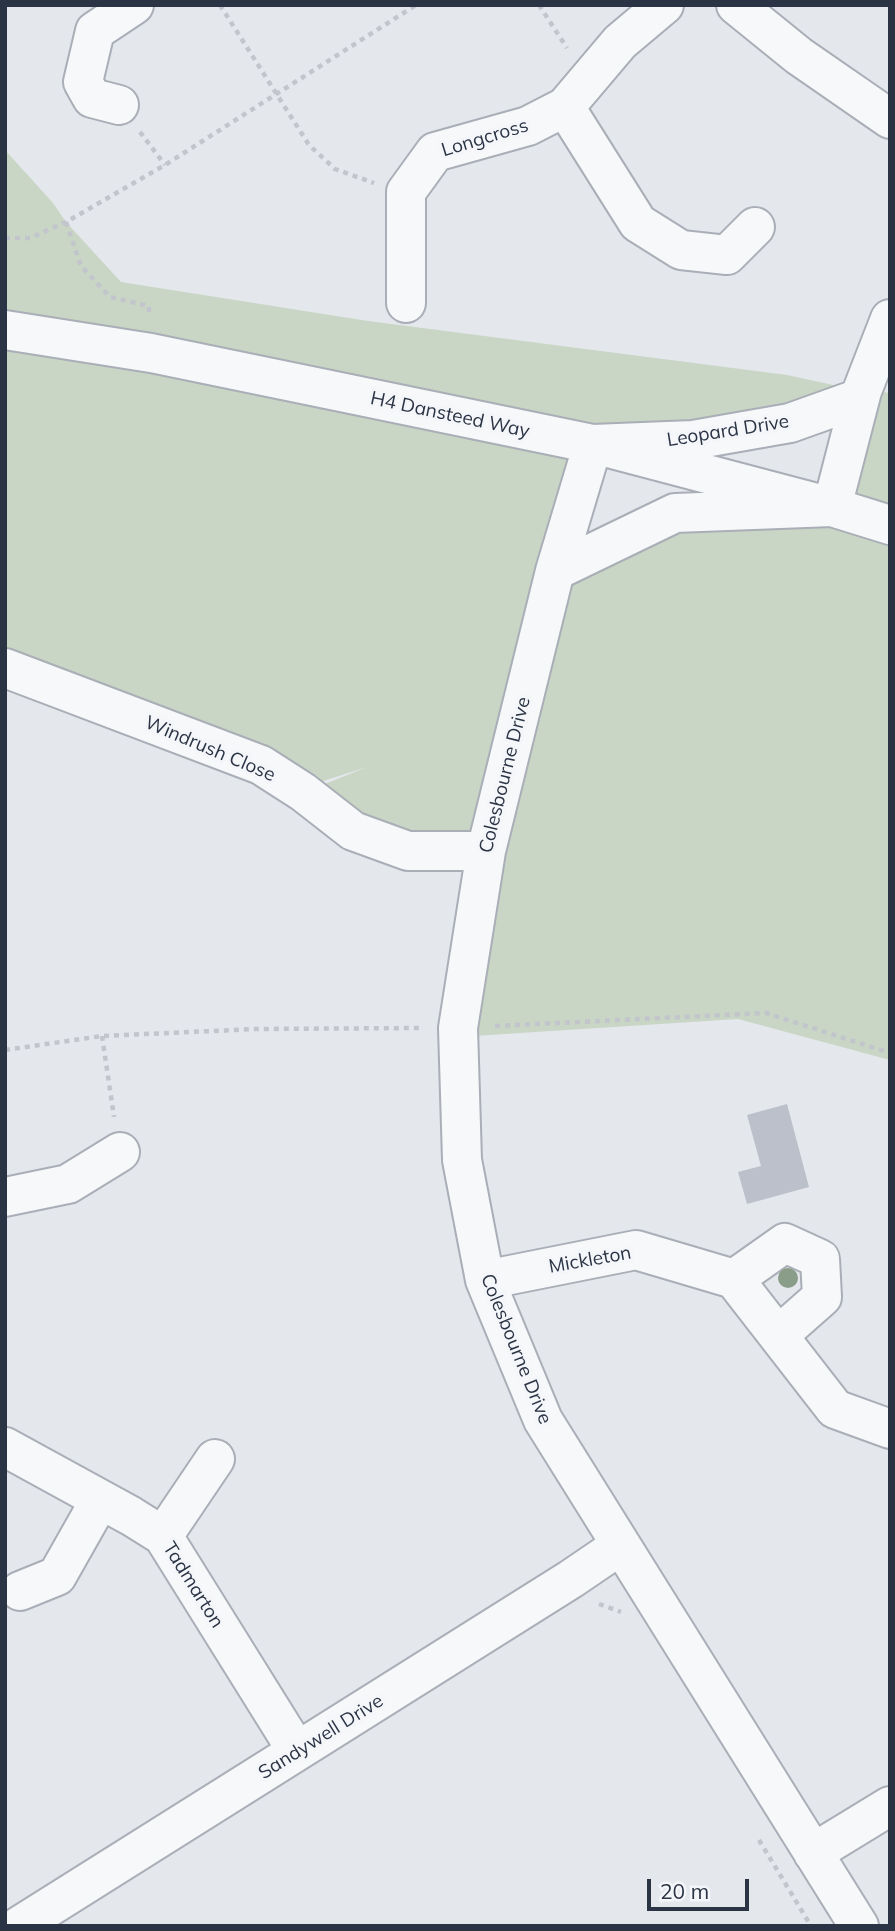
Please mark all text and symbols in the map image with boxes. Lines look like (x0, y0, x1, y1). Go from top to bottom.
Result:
street label: Longcross (439, 114, 531, 162)
street label: H4 Dansteed Way (368, 387, 532, 443)
street label: Leopard Drive (665, 410, 791, 452)
street label: Colesbourne Drive (475, 695, 535, 855)
street label: Windrush Close (141, 711, 279, 787)
street label: Mickleton (547, 1242, 633, 1278)
street label: Colesbourne Drive (475, 1271, 557, 1427)
street label: Tadmarton (158, 1538, 228, 1632)
street label: Sandywell Drive (254, 1690, 388, 1784)
scale bar (650, 1864, 752, 1908)
text: 20 m (660, 1878, 709, 1904)

